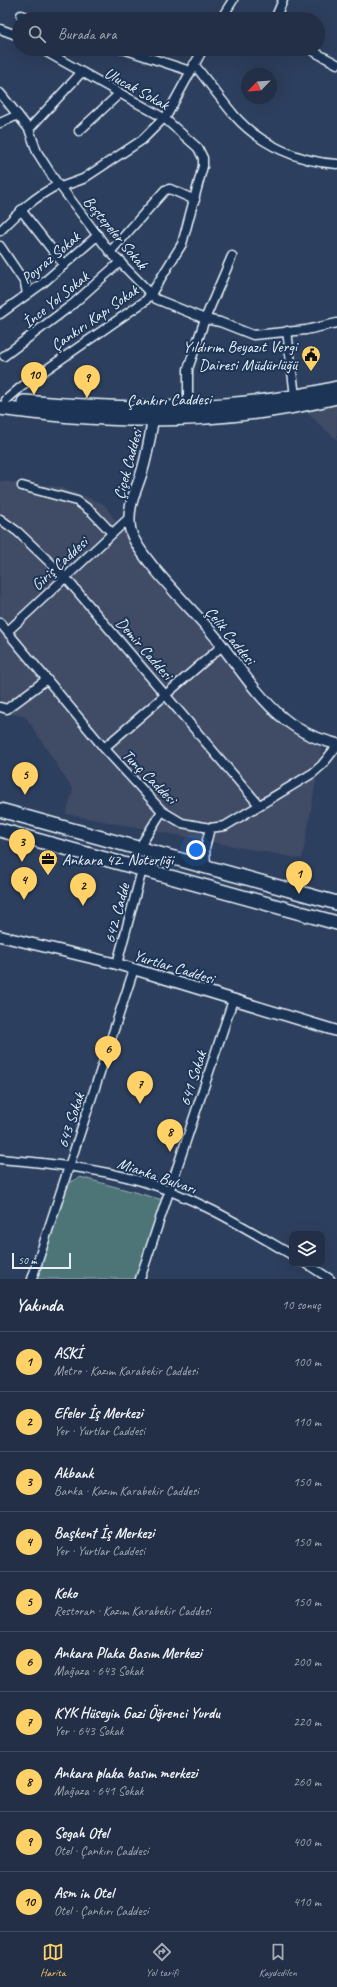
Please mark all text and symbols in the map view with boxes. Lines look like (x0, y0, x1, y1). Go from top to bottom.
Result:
search box (12, 12, 325, 56)
icon: search (26, 23, 48, 45)
text: Burada ara (58, 25, 116, 44)
street label: Ulucak Sokak (101, 63, 173, 115)
north arrow (241, 68, 277, 104)
street label: Beştepeler Sokak (79, 192, 152, 274)
street label: Poyraz Sokak (17, 227, 85, 288)
street label: İnce Yol Sokak (18, 266, 94, 333)
street label: Çankırı Kapı Sokak (47, 280, 143, 355)
place label: Yıldırım Beyazıt Vergi Dairesi Müdürlüğü (183, 337, 299, 375)
public building icon: Yıldırım Beyazıt Vergi Dairesi Müdürlüğü (300, 344, 322, 372)
pin: 10 (21, 362, 47, 395)
pin: 9 (74, 365, 100, 398)
street label: Çankırı Caddesi (127, 389, 213, 411)
street label: Çiçek Caddesi (109, 425, 147, 501)
street label: Giriş Caddesi (27, 531, 93, 595)
street label: Çelik Caddesi (201, 603, 261, 670)
street label: Demir Caddesi (112, 613, 178, 686)
street label: Tunç Caddesi (118, 745, 182, 810)
pin: 5 (12, 762, 38, 795)
pin: 3 (9, 829, 35, 862)
your location (186, 840, 206, 860)
office icon: Ankara 42. Noterliği (37, 848, 59, 876)
place label: Ankara 42. Noterliği (62, 850, 175, 870)
pin: 1 (286, 861, 312, 894)
pin: 4 (11, 867, 37, 900)
pin: 2 (70, 873, 96, 906)
street label: 642. Cadde (99, 879, 135, 945)
street label: Yurtlar Caddesi (131, 945, 218, 989)
pin: 6 (95, 1036, 121, 1069)
street label: 641 Sokak (175, 1047, 212, 1108)
pin: 7 (127, 1071, 153, 1104)
street label: 643 Sokak (53, 1089, 90, 1150)
pin: 8 (157, 1119, 183, 1152)
street label: Mianka Bulvarı (115, 1153, 200, 1199)
map controls (289, 1231, 325, 1267)
button: layers (289, 1231, 325, 1267)
scale bar (12, 1251, 71, 1270)
text: 50 m (18, 1253, 37, 1267)
text: Yakında (16, 1295, 63, 1316)
text: 10 sonuç (282, 1297, 321, 1313)
text: ASKİ (54, 1344, 82, 1363)
text: 1 (26, 1354, 32, 1370)
text: 100 m (293, 1354, 321, 1370)
text: Metro · Kazım Karabekir Caddesi (54, 1363, 198, 1379)
text: Efeler İş Merkezi (54, 1404, 143, 1423)
text: 2 (26, 1414, 32, 1430)
text: 110 m (293, 1414, 321, 1430)
text: Yer · Yurtlar Caddesi (54, 1423, 145, 1439)
text: Akbank (54, 1464, 93, 1483)
text: 3 (26, 1474, 32, 1490)
text: 150 m (293, 1474, 321, 1490)
text: Banka · Kazım Karabekir Caddesi (54, 1483, 199, 1499)
text: Başkent İş Merkezi (54, 1524, 154, 1543)
text: 4 (26, 1534, 32, 1550)
text: 150 m (293, 1534, 321, 1550)
text: Yer · Yurtlar Caddesi (54, 1543, 145, 1559)
text: Keko (54, 1584, 77, 1603)
text: 5 (26, 1594, 32, 1610)
text: 150 m (293, 1594, 321, 1610)
text: Restoran · Kazım Karabekir Caddesi (54, 1603, 211, 1619)
text: Ankara Plaka Basım Merkezi (54, 1644, 202, 1663)
text: 6 (26, 1654, 32, 1670)
text: 200 m (293, 1654, 321, 1670)
text: Mağaza · 643 Sokak (54, 1663, 144, 1679)
text: KYK Hüseyin Gazi Öğrenci Yurdu (54, 1704, 220, 1723)
text: 7 (26, 1714, 32, 1730)
text: 220 m (293, 1714, 321, 1730)
text: Yer · 643 Sokak (54, 1723, 124, 1739)
text: Ankara plaka basım merkezi (54, 1764, 197, 1783)
text: 8 (26, 1774, 32, 1790)
text: 260 m (293, 1774, 321, 1790)
text: Mağaza · 641 Sokak (54, 1783, 144, 1799)
text: Segah Otel (54, 1824, 109, 1843)
text: 9 (26, 1834, 32, 1850)
text: 400 m (293, 1834, 321, 1850)
text: Otel · Çankırı Caddesi (54, 1843, 149, 1859)
text: Asm in Otel (54, 1884, 114, 1903)
text: 10 (23, 1894, 35, 1910)
text: 410 m (293, 1894, 321, 1910)
text: Otel · Çankırı Caddesi (54, 1903, 149, 1919)
tab: Harita (40, 1941, 65, 1979)
tab: Yol tarifi (146, 1941, 178, 1979)
tab: Kaydedilen (259, 1941, 297, 1979)

